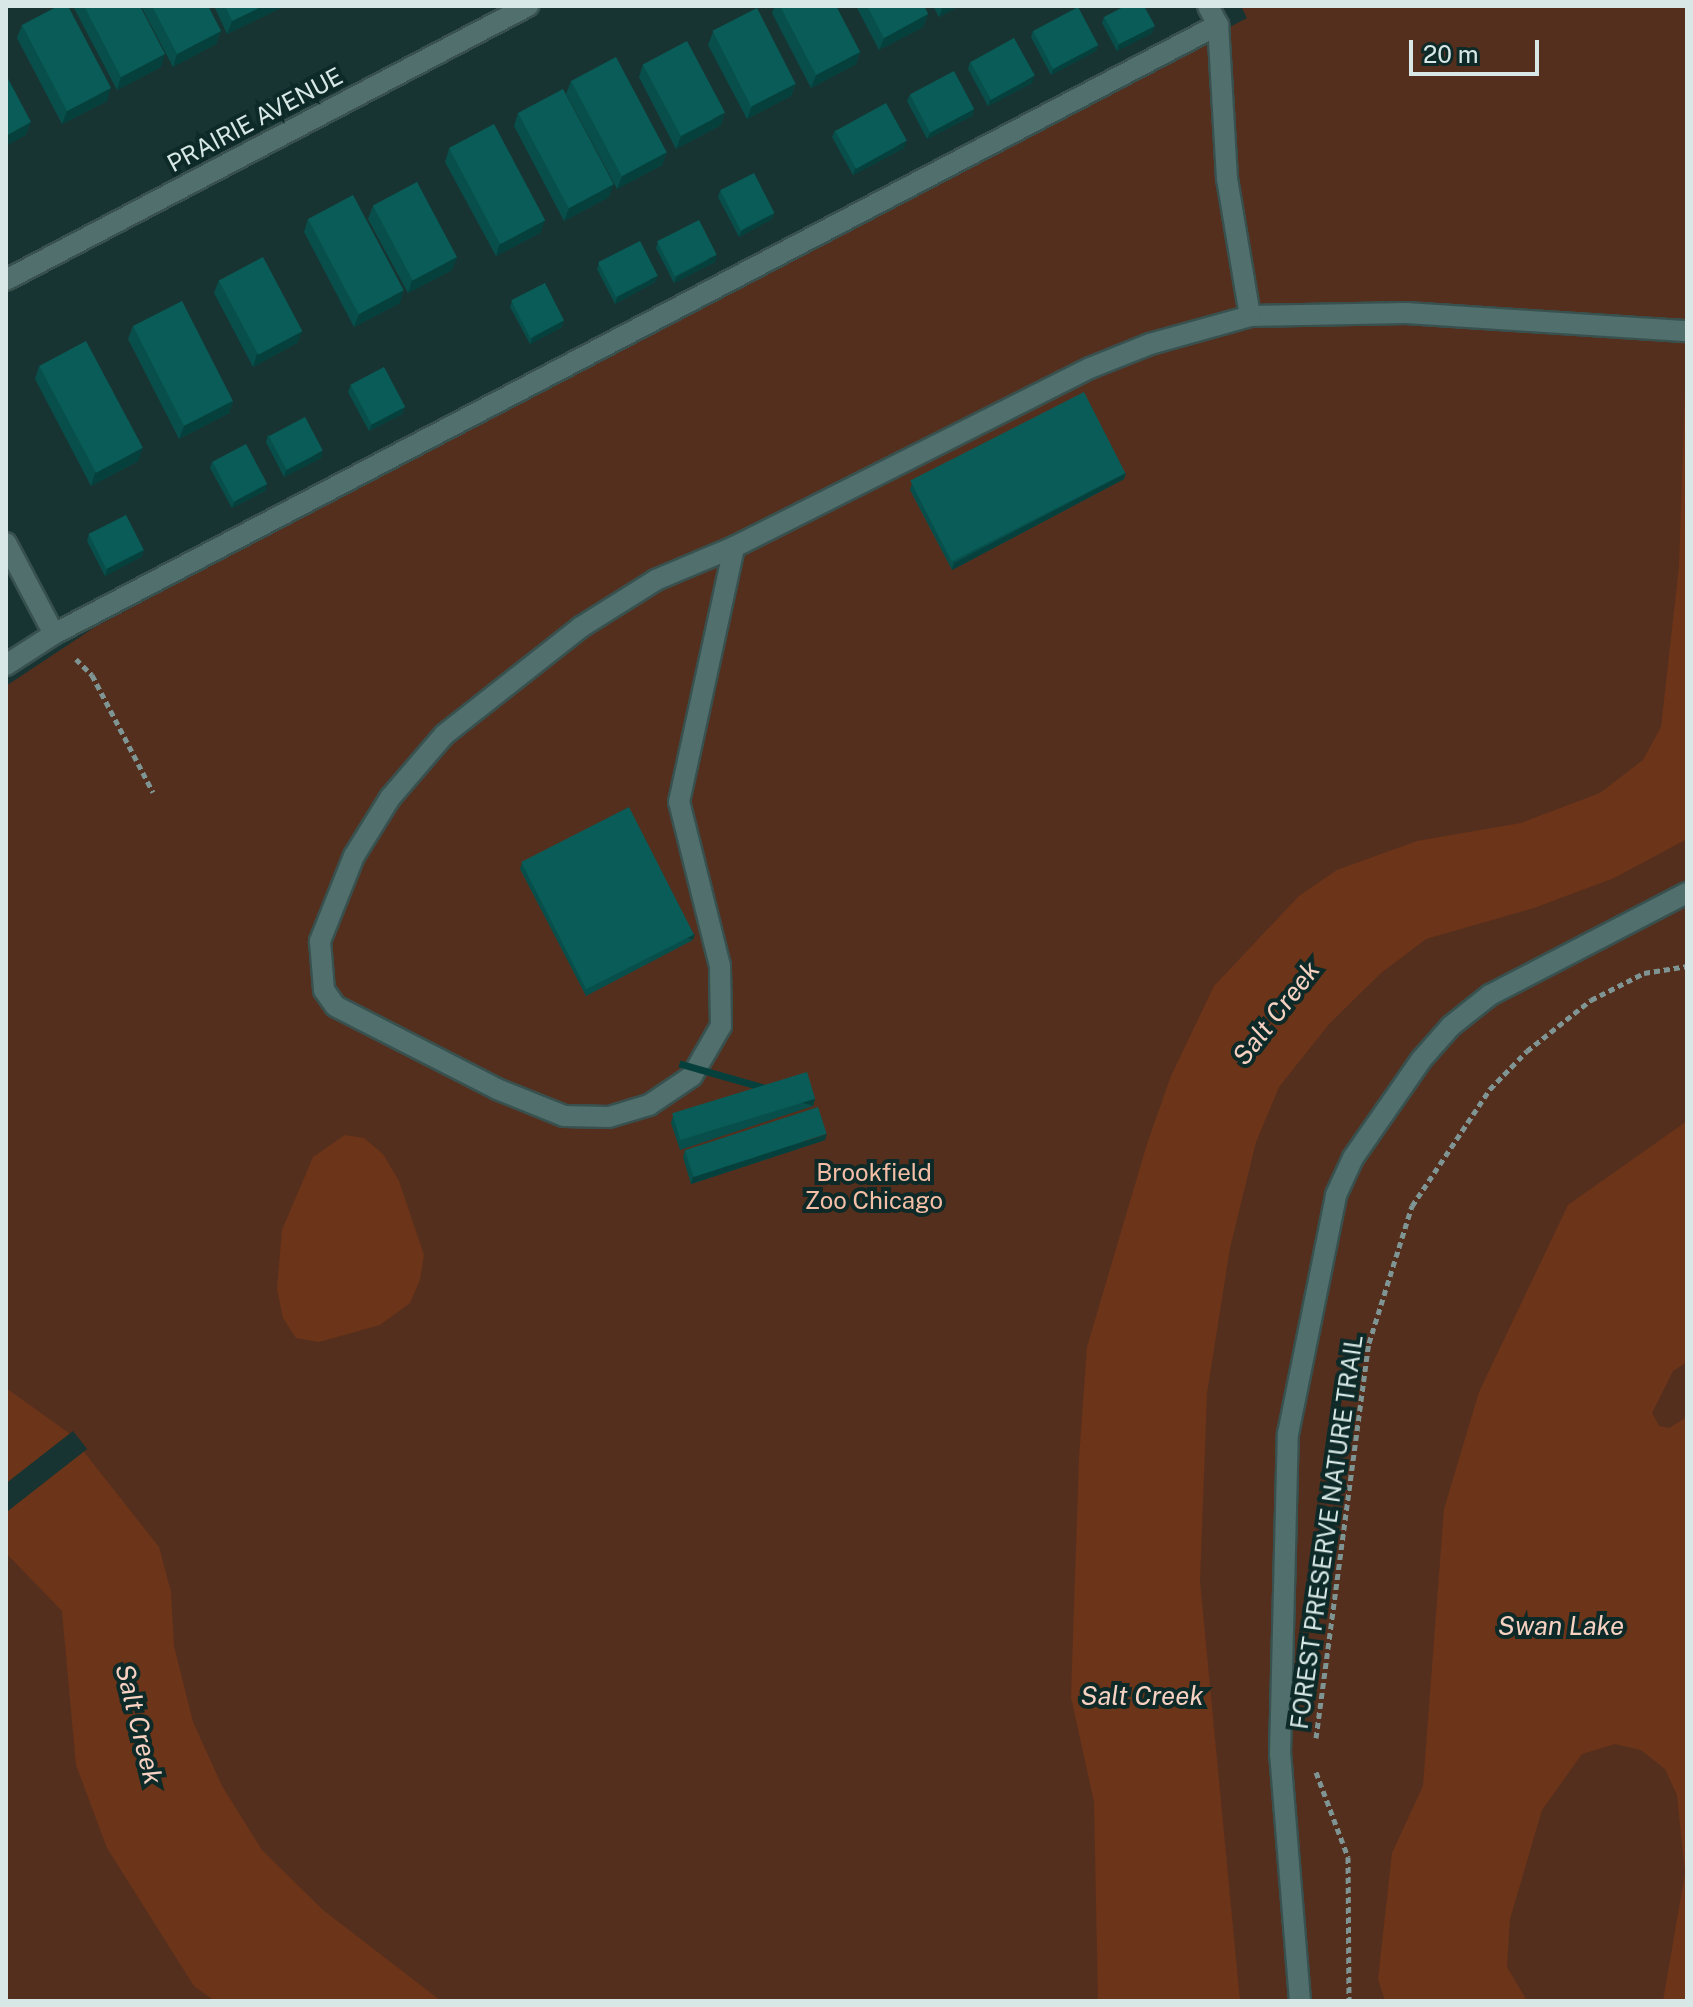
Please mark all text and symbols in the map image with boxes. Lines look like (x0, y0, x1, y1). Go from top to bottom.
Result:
scale bar (1413, 24, 1543, 74)
text: 20 m (1423, 40, 1479, 68)
street label: PRAIRIE AVENUE (162, 62, 348, 178)
water label: Salt Creek (1226, 955, 1326, 1071)
park label: Brookfield Zoo Chicago (805, 1159, 943, 1215)
street label: FOREST PRESERVE NATURE TRAIL (1285, 1333, 1369, 1731)
water label: Swan Lake (1498, 1610, 1624, 1642)
water label: Salt Creek (109, 1661, 169, 1787)
water label: Salt Creek (1081, 1680, 1203, 1712)

